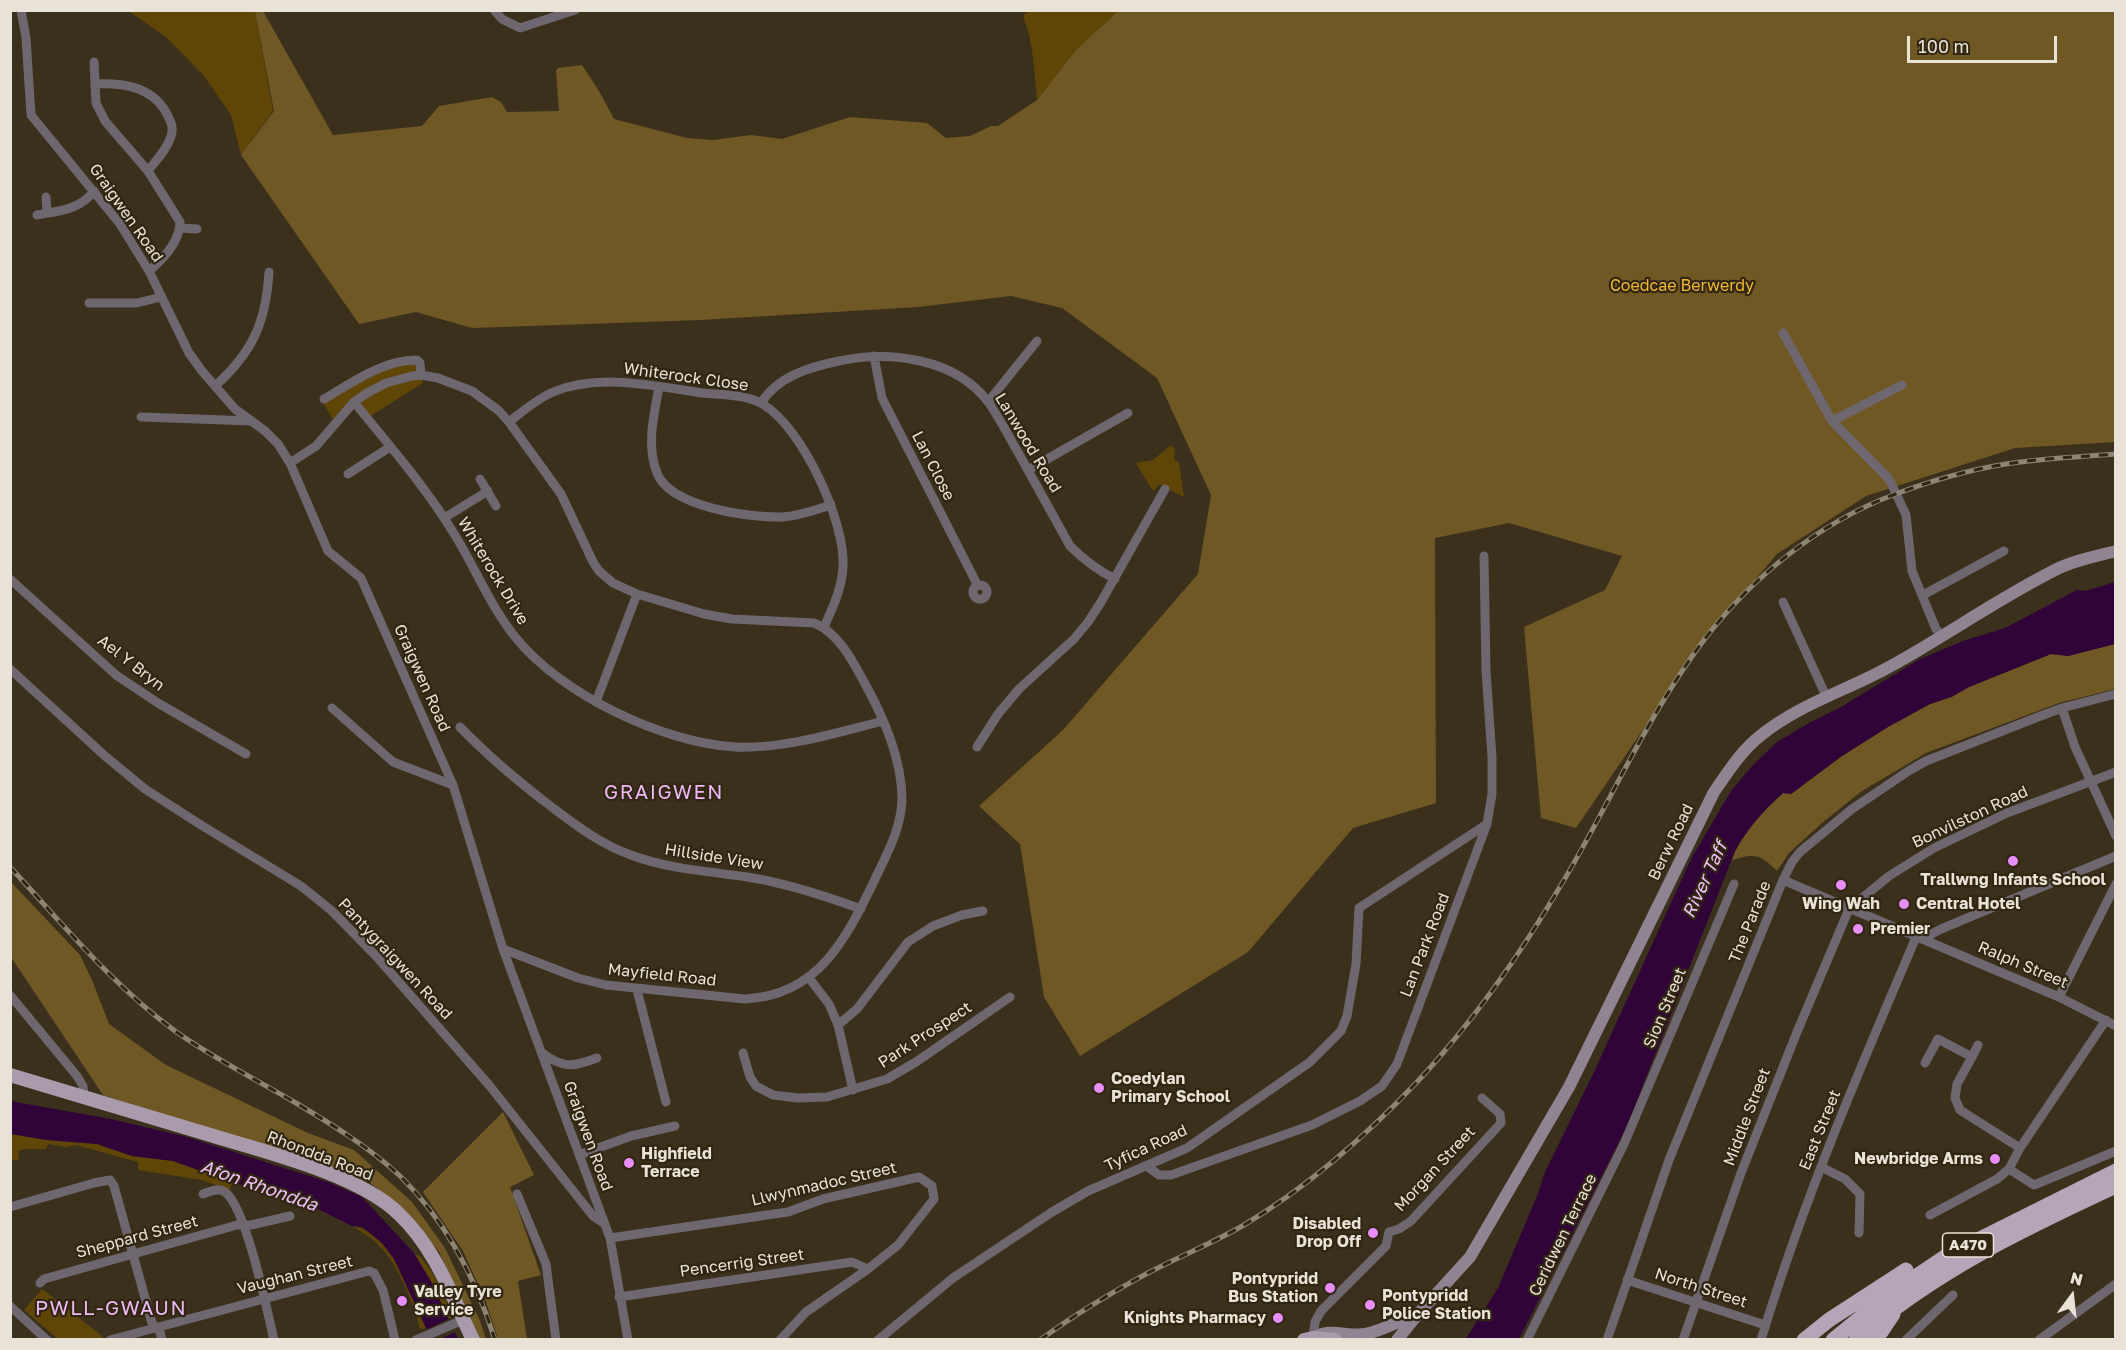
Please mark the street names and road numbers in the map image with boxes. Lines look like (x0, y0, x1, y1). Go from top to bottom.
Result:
street label: Graigwen Road (85, 160, 167, 266)
street label: Whiterock Close (622, 359, 750, 395)
street label: Lanwood Road (991, 390, 1065, 496)
street label: Lan Close (907, 428, 959, 504)
street label: Whiterock Drive (453, 514, 533, 628)
street label: Graigwen Road (390, 621, 454, 735)
street label: Ael Y Bryn (94, 631, 168, 695)
street label: Bonvilston Road (1909, 782, 2031, 852)
street label: Berw Road (1644, 801, 1698, 883)
street label: Hillside View (663, 840, 765, 874)
street label: The Parade (1725, 878, 1775, 966)
street label: Lan Park Road (1396, 890, 1454, 1000)
street label: Pantygraigwen Road (334, 894, 456, 1024)
street label: Ralph Street (1975, 937, 2071, 993)
street label: Mayfield Road (607, 960, 717, 990)
street label: Sion Street (1639, 965, 1691, 1051)
street label: Park Prospect (875, 998, 975, 1072)
street label: Middle Street (1720, 1065, 1774, 1169)
street label: Graigwen Road (559, 1078, 617, 1194)
street label: East Street (1795, 1087, 1845, 1173)
street label: Tyfica Road (1102, 1120, 1190, 1176)
street label: Morgan Street (1391, 1122, 1479, 1216)
street label: Rhondda Road (264, 1127, 376, 1185)
street label: Llwynmadoc Street (749, 1158, 899, 1210)
street label: Ceridwen Terrace (1525, 1171, 1601, 1299)
street label: Sheppard Street (74, 1212, 200, 1262)
road number: A470 (1942, 1233, 1994, 1257)
street label: Pencerrig Street (679, 1245, 805, 1281)
street label: Vaughan Street (235, 1251, 355, 1299)
street label: North Street (1652, 1264, 1750, 1312)

